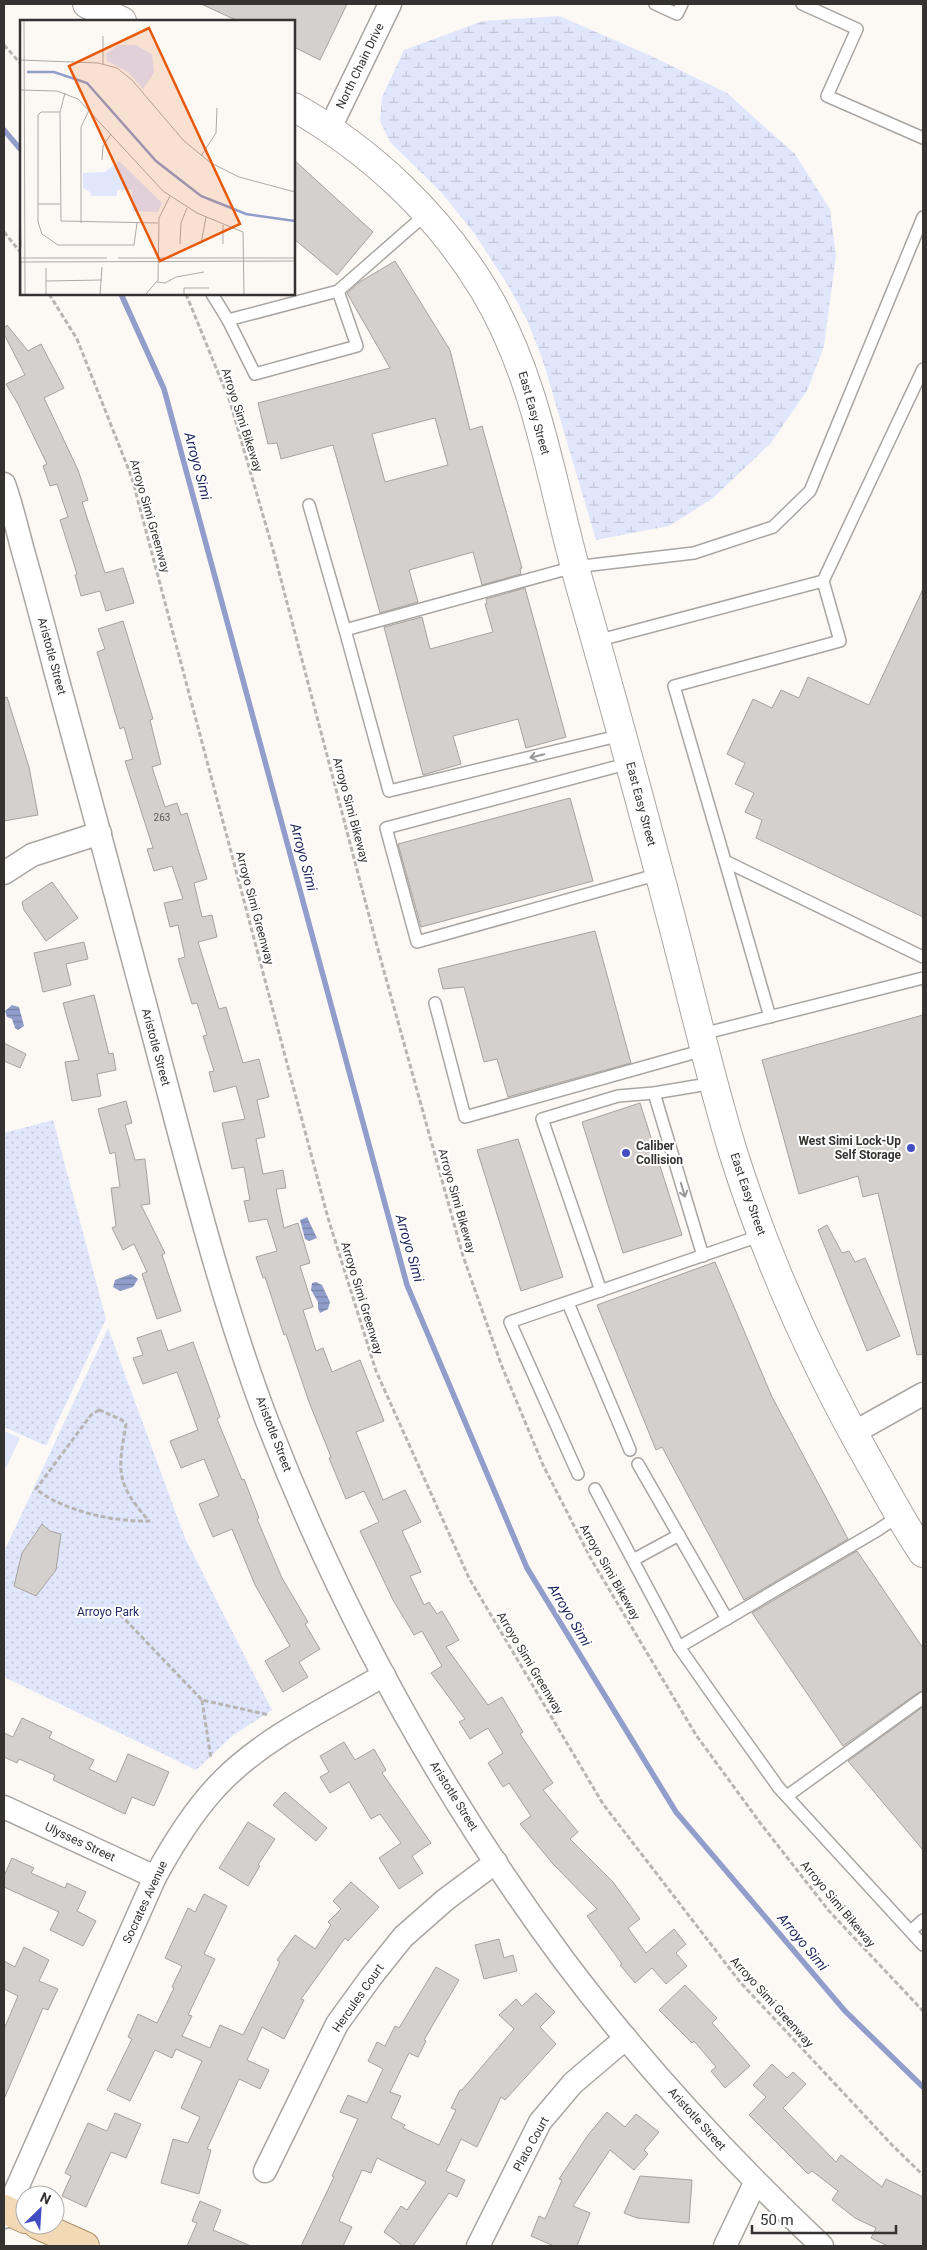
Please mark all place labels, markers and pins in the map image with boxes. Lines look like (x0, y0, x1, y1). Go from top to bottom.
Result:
place label: West Simi Lock-Up Self Storage (799, 1134, 902, 1162)
place label: Caliber Collision (636, 1139, 683, 1167)
marker: West Simi Lock-Up Self Storage (905, 1142, 917, 1154)
marker: Caliber Collision (620, 1147, 632, 1159)

